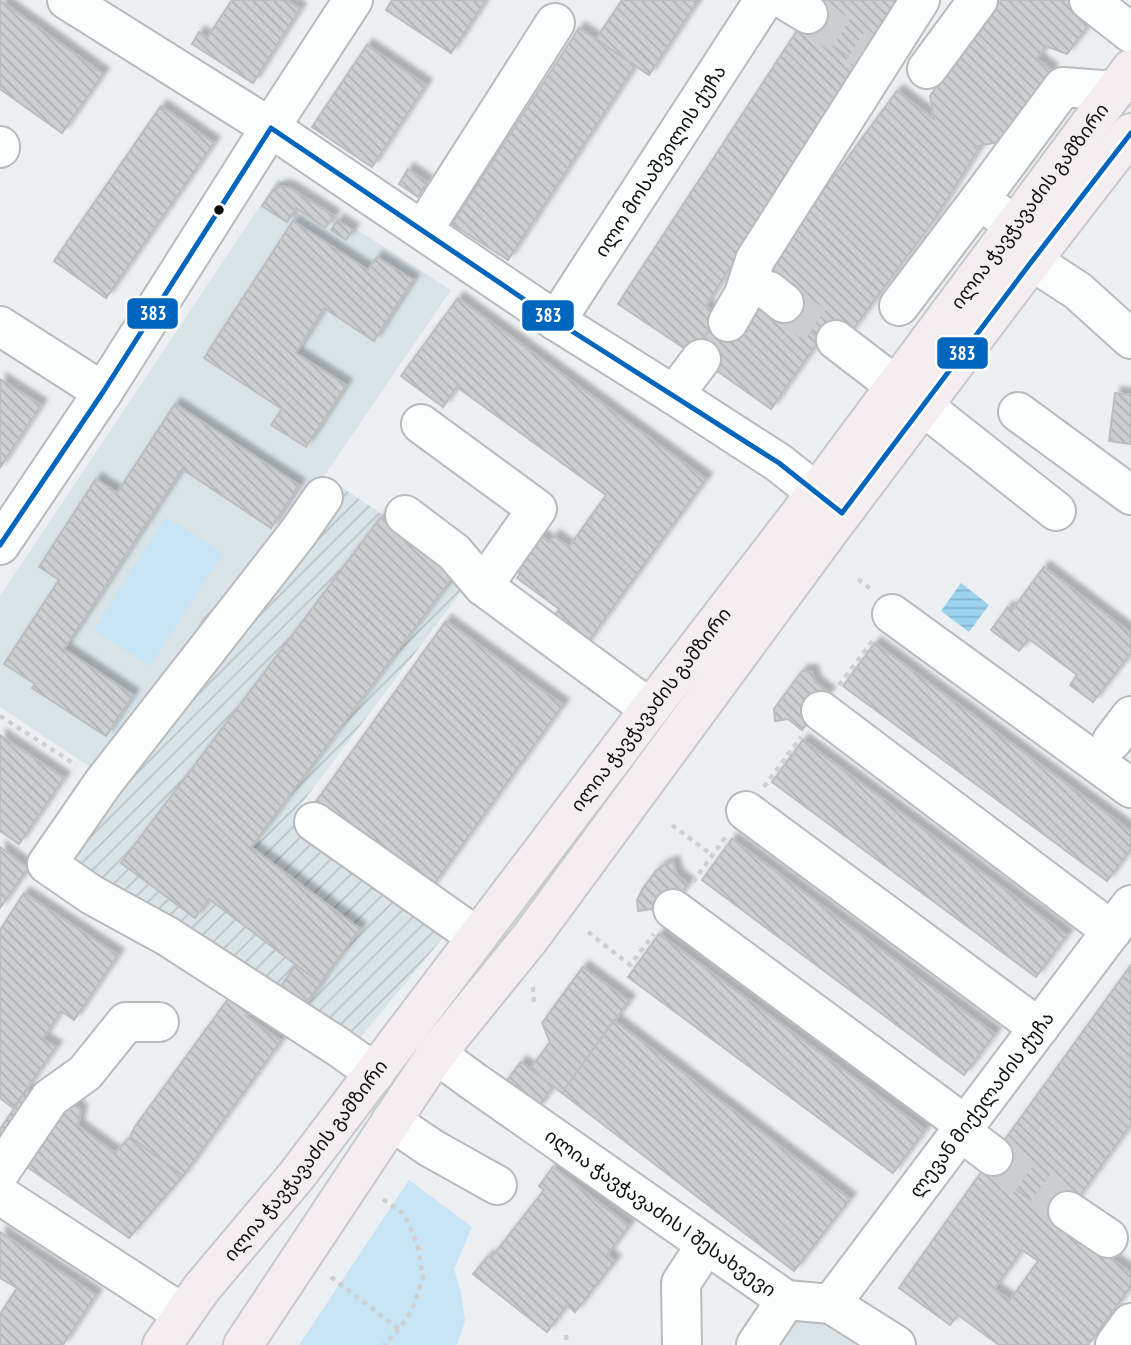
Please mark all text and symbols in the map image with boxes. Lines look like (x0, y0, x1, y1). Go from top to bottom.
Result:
street label: ილო მოსაშვილის ქუჩა (589, 60, 731, 261)
street label: ილია ჭავჭავაძის გამზირი (945, 98, 1114, 314)
unlabelled marker (212, 203, 226, 217)
line badge: 383 (126, 297, 179, 330)
line badge: 383 (521, 299, 575, 332)
text: 383 (139, 301, 167, 325)
text: 383 (534, 303, 562, 327)
line badge: 383 (936, 336, 989, 370)
text: 383 (948, 341, 976, 365)
street label: ილია ჭავჭავაძის გამზირი (565, 602, 736, 816)
street label: ლევან მიქელაძის ქუჩა (904, 1006, 1059, 1202)
street label: ილია ჭავჭავაძის გამზირი (218, 1055, 392, 1266)
street label: ილია ჭავჭავაძის I შესახვევი (541, 1123, 781, 1302)

